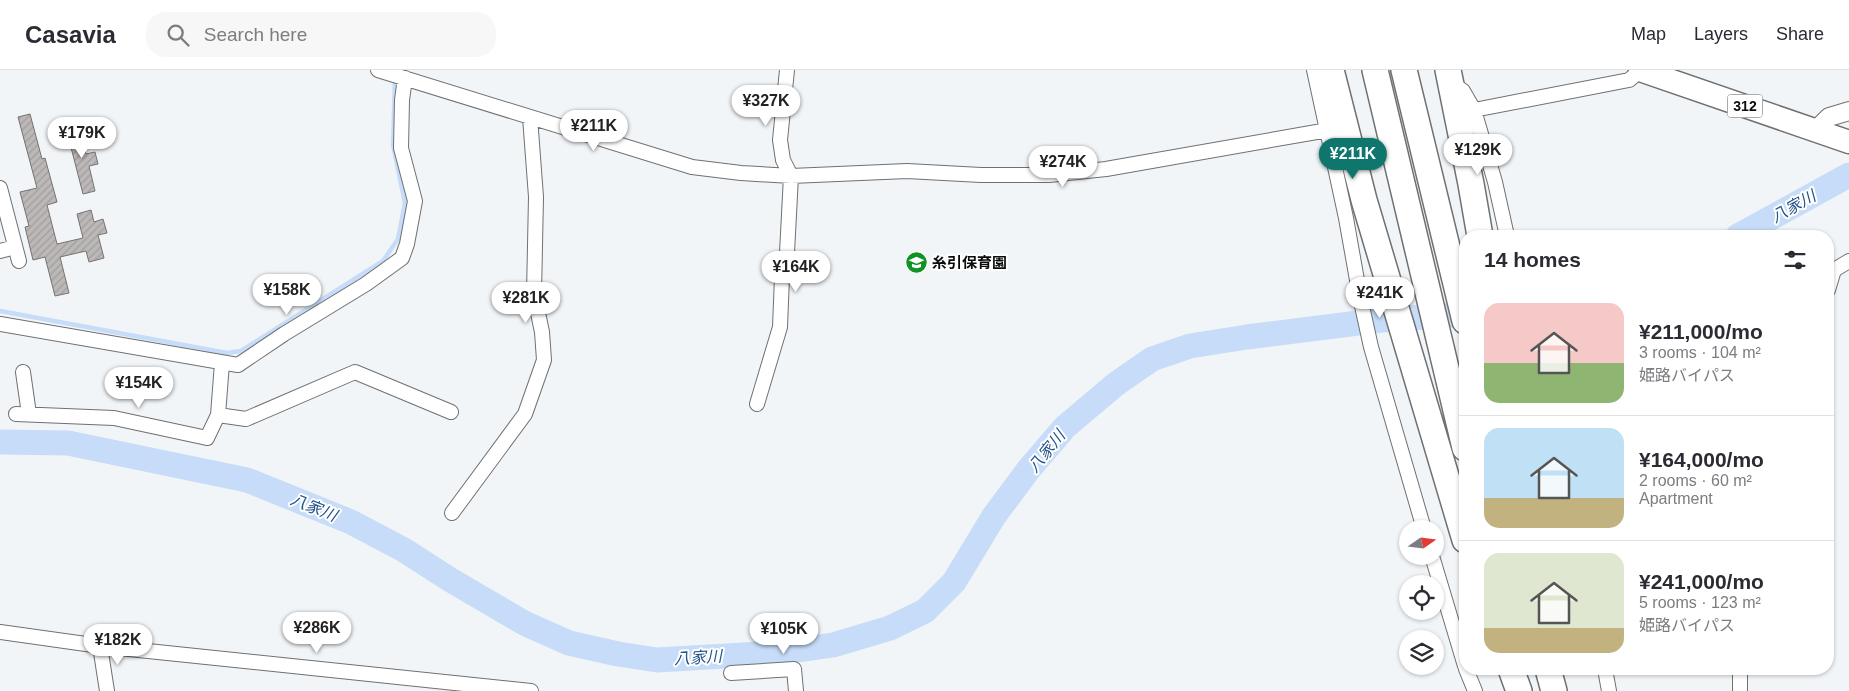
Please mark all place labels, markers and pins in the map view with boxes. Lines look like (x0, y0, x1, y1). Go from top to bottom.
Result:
pin: ¥327K (731, 85, 801, 127)
pin: ¥211K (559, 109, 629, 152)
pin: ¥179K (47, 116, 117, 159)
pin: ¥129K (1443, 134, 1513, 176)
pin: ¥211K (1318, 138, 1388, 180)
pin: ¥274K (1028, 146, 1098, 188)
pin: ¥164K (761, 250, 831, 293)
school or university icon: 糸引保育園 (904, 251, 928, 275)
place label: 糸引保育園 (932, 254, 1007, 271)
pin: ¥158K (252, 274, 322, 316)
pin: ¥241K (1345, 276, 1415, 319)
pin: ¥281K (491, 282, 561, 324)
pin: ¥154K (104, 366, 174, 409)
pin: ¥286K (282, 612, 352, 654)
pin: ¥105K (749, 612, 819, 655)
pin: ¥182K (83, 624, 153, 666)

